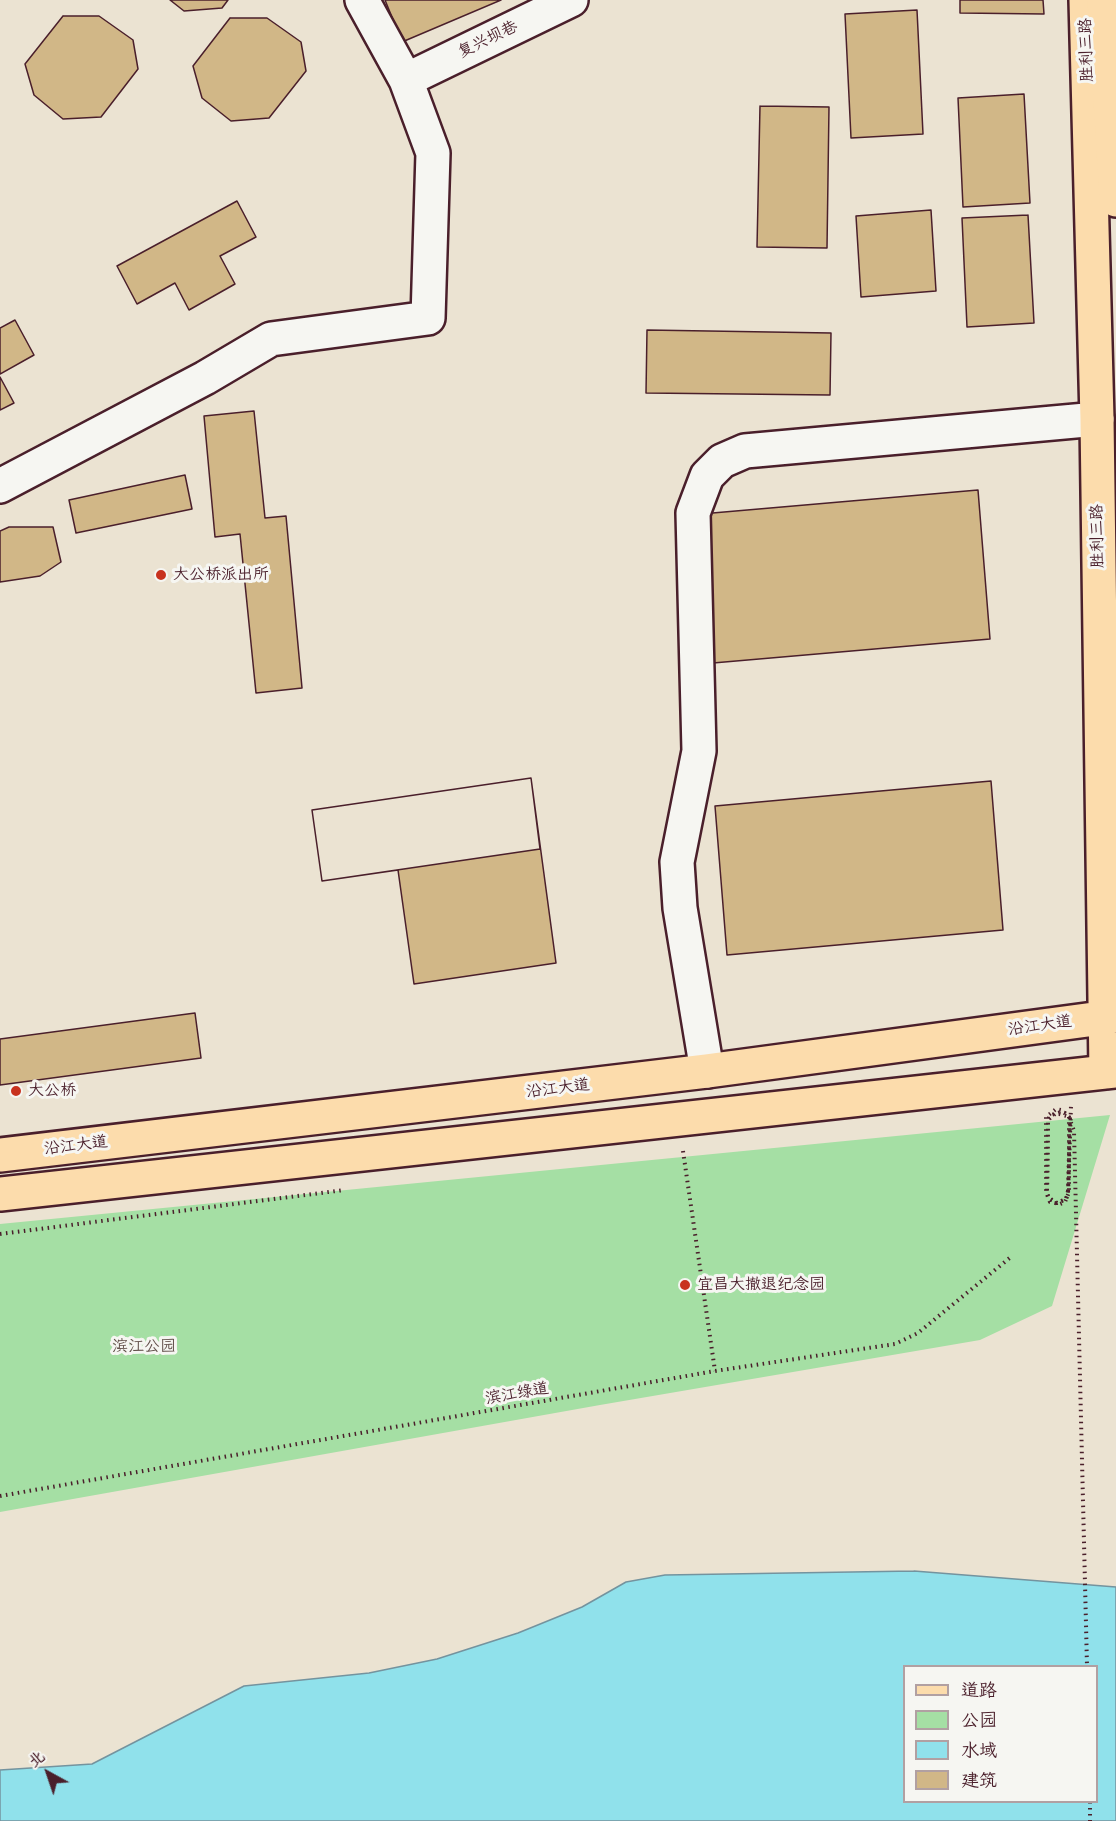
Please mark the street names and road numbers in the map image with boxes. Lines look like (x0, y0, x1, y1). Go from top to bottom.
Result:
street label: 复兴坝巷 (455, 17, 521, 63)
street label: 胜利三路 (1076, 18, 1098, 82)
street label: 胜利三路 (1088, 504, 1108, 568)
street label: 沿江大道 (1007, 1012, 1073, 1040)
street label: 沿江大道 (525, 1076, 591, 1102)
street label: 沿江大道 (43, 1133, 109, 1159)
street label: 滨江绿道 (484, 1379, 550, 1409)

